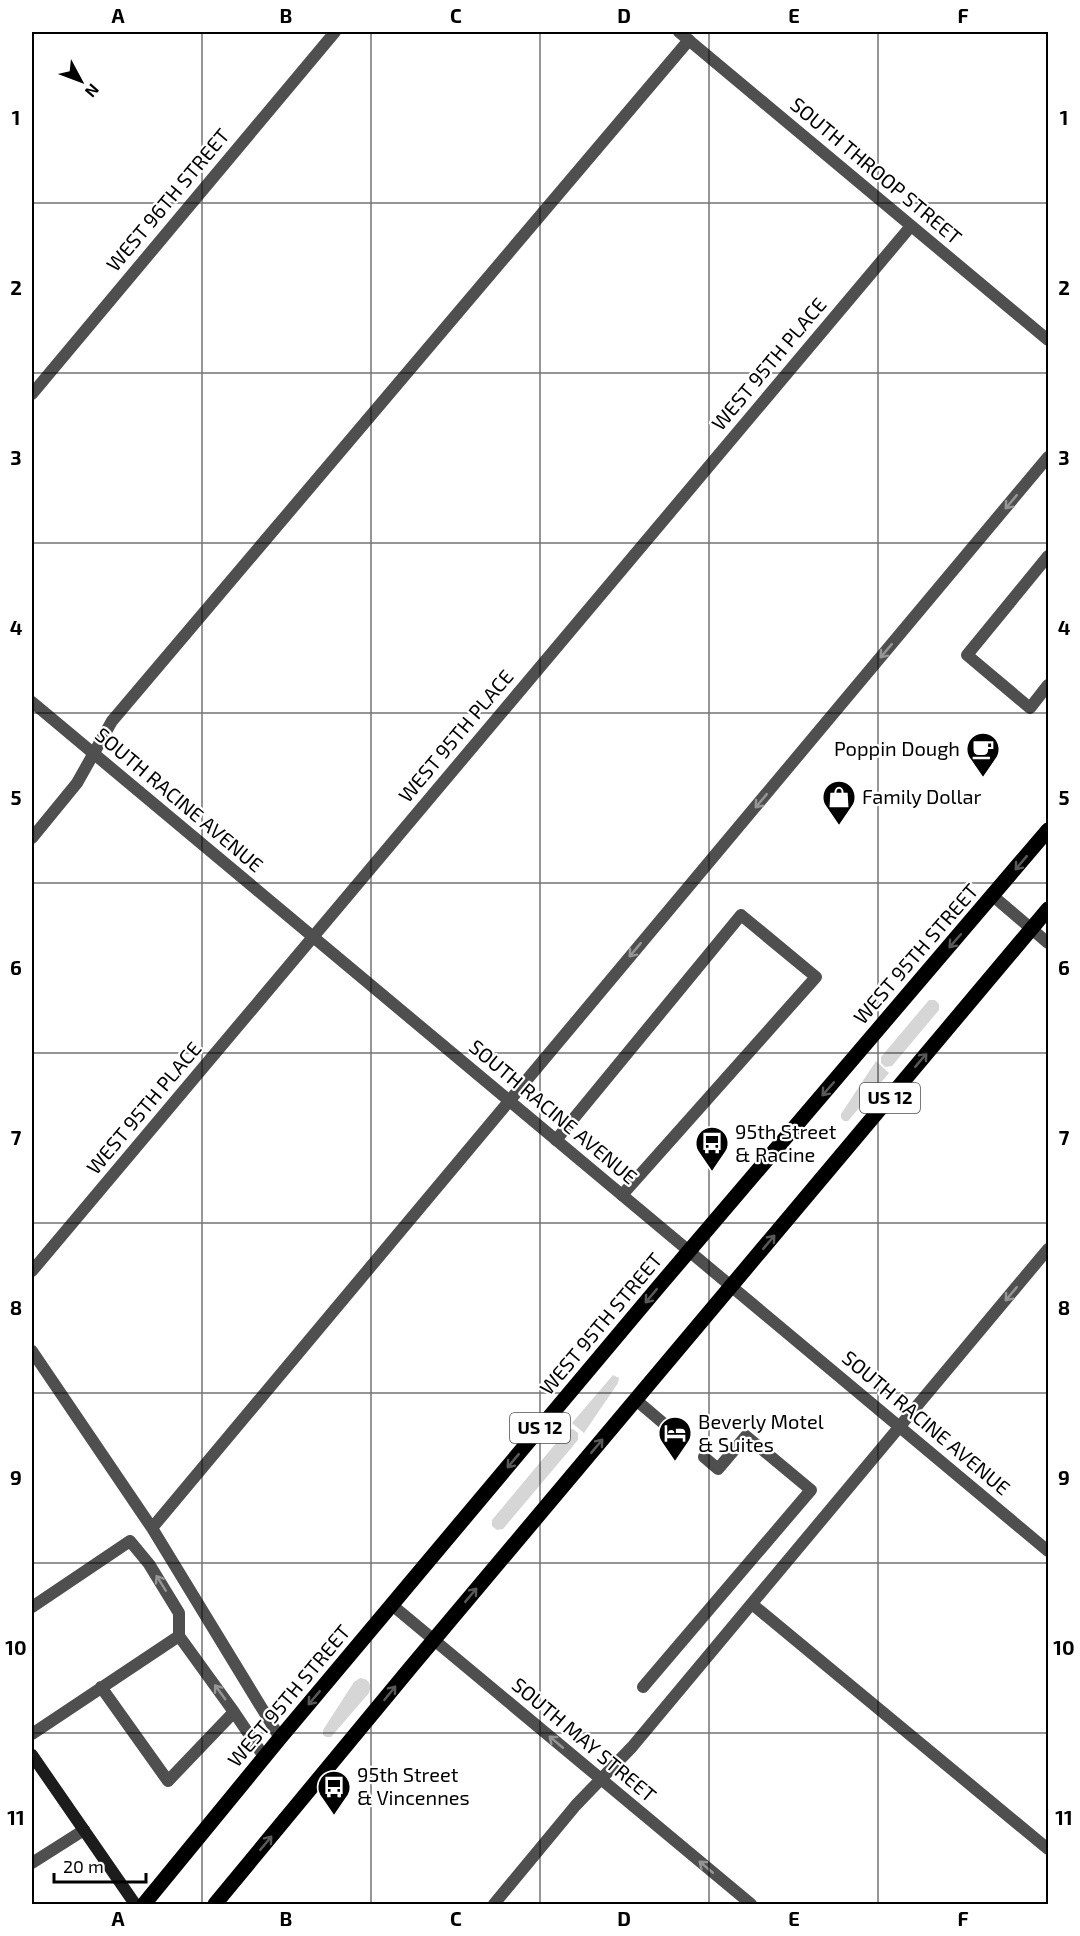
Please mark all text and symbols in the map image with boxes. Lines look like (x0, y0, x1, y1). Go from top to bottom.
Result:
text: A (111, 3, 125, 27)
text: B (280, 3, 292, 27)
text: C (450, 3, 462, 27)
text: D (617, 3, 631, 27)
text: E (788, 3, 800, 27)
text: F (957, 3, 969, 27)
north arrow (51, 51, 111, 111)
text: N (82, 81, 104, 102)
street label: SOUTH THROOP STREET (786, 92, 967, 249)
text: 1 (12, 105, 20, 129)
text: 1 (1060, 105, 1068, 129)
street label: WEST 96TH STREET (101, 123, 234, 275)
text: 2 (10, 275, 22, 299)
text: 2 (1058, 275, 1070, 299)
street label: WEST 95TH PLACE (706, 292, 831, 435)
text: 3 (10, 445, 22, 469)
text: 3 (1058, 445, 1070, 469)
one-way arrow (1004, 494, 1018, 509)
text: 4 (10, 615, 23, 639)
text: 4 (1058, 615, 1071, 639)
one-way arrow (879, 643, 892, 659)
street label: WEST 95TH PLACE (393, 664, 518, 807)
street label: SOUTH RACINE AVENUE (91, 722, 268, 876)
cafe icon: Poppin Dough (965, 731, 1001, 778)
place label: Poppin Dough (834, 736, 960, 760)
shop icon: Family Dollar (821, 779, 857, 826)
place label: Family Dollar (862, 784, 981, 808)
text: 5 (10, 785, 22, 809)
text: 5 (1058, 785, 1070, 809)
one-way arrow (754, 793, 767, 809)
one-way arrow (1014, 855, 1027, 871)
street label: WEST 95TH STREET (848, 878, 983, 1028)
one-way arrow (948, 933, 962, 948)
one-way arrow (629, 942, 642, 958)
text: 6 (10, 955, 22, 979)
text: 6 (1058, 955, 1070, 979)
street label: SOUTH RACINE AVENUE (465, 1034, 642, 1188)
street label: WEST 95TH PLACE (81, 1036, 206, 1179)
one-way arrow (915, 1052, 928, 1068)
one-way arrow (821, 1081, 835, 1096)
road number: US 12 (860, 1083, 920, 1113)
place label: 95th Street & Racine (735, 1119, 837, 1166)
text: 7 (11, 1125, 22, 1149)
bus stop icon: 95th Street & Racine (694, 1125, 730, 1172)
text: 7 (1059, 1125, 1070, 1149)
one-way arrow (762, 1235, 776, 1250)
street label: WEST 95TH STREET (534, 1247, 667, 1399)
one-way arrow (1005, 1286, 1018, 1302)
one-way arrow (645, 1288, 658, 1304)
text: 8 (10, 1295, 22, 1319)
text: 8 (1058, 1295, 1070, 1319)
street label: SOUTH RACINE AVENUE (838, 1345, 1015, 1499)
place label: Beverly Motel & Suites (698, 1409, 824, 1456)
road number: US 12 (510, 1413, 570, 1443)
hotel icon: Beverly Motel & Suites (657, 1415, 693, 1462)
one-way arrow (590, 1439, 604, 1454)
one-way arrow (506, 1453, 519, 1469)
text: 9 (10, 1465, 22, 1489)
text: 9 (1058, 1465, 1070, 1489)
one-way arrow (154, 1575, 166, 1592)
one-way arrow (465, 1587, 478, 1603)
street label: WEST 95TH STREET (222, 1619, 355, 1771)
text: 10 (5, 1635, 27, 1659)
text: 10 (1053, 1635, 1075, 1659)
street label: SOUTH MAY STREET (508, 1672, 662, 1807)
one-way arrow (214, 1685, 226, 1701)
one-way arrow (383, 1686, 397, 1701)
one-way arrow (308, 1690, 321, 1706)
one-way arrow (549, 1735, 564, 1749)
place label: 95th Street & Vincennes (357, 1762, 470, 1809)
bus stop icon: 95th Street & Vincennes (316, 1769, 352, 1816)
text: 11 (7, 1805, 25, 1829)
text: 11 (1055, 1805, 1073, 1829)
one-way arrow (259, 1836, 273, 1851)
scale bar (54, 1846, 146, 1884)
text: 20 m (63, 1855, 104, 1877)
one-way arrow (699, 1860, 714, 1874)
text: A (111, 1906, 125, 1930)
text: B (280, 1906, 292, 1930)
text: C (450, 1906, 462, 1930)
text: D (617, 1906, 631, 1930)
text: E (788, 1906, 800, 1930)
text: F (957, 1906, 969, 1930)

